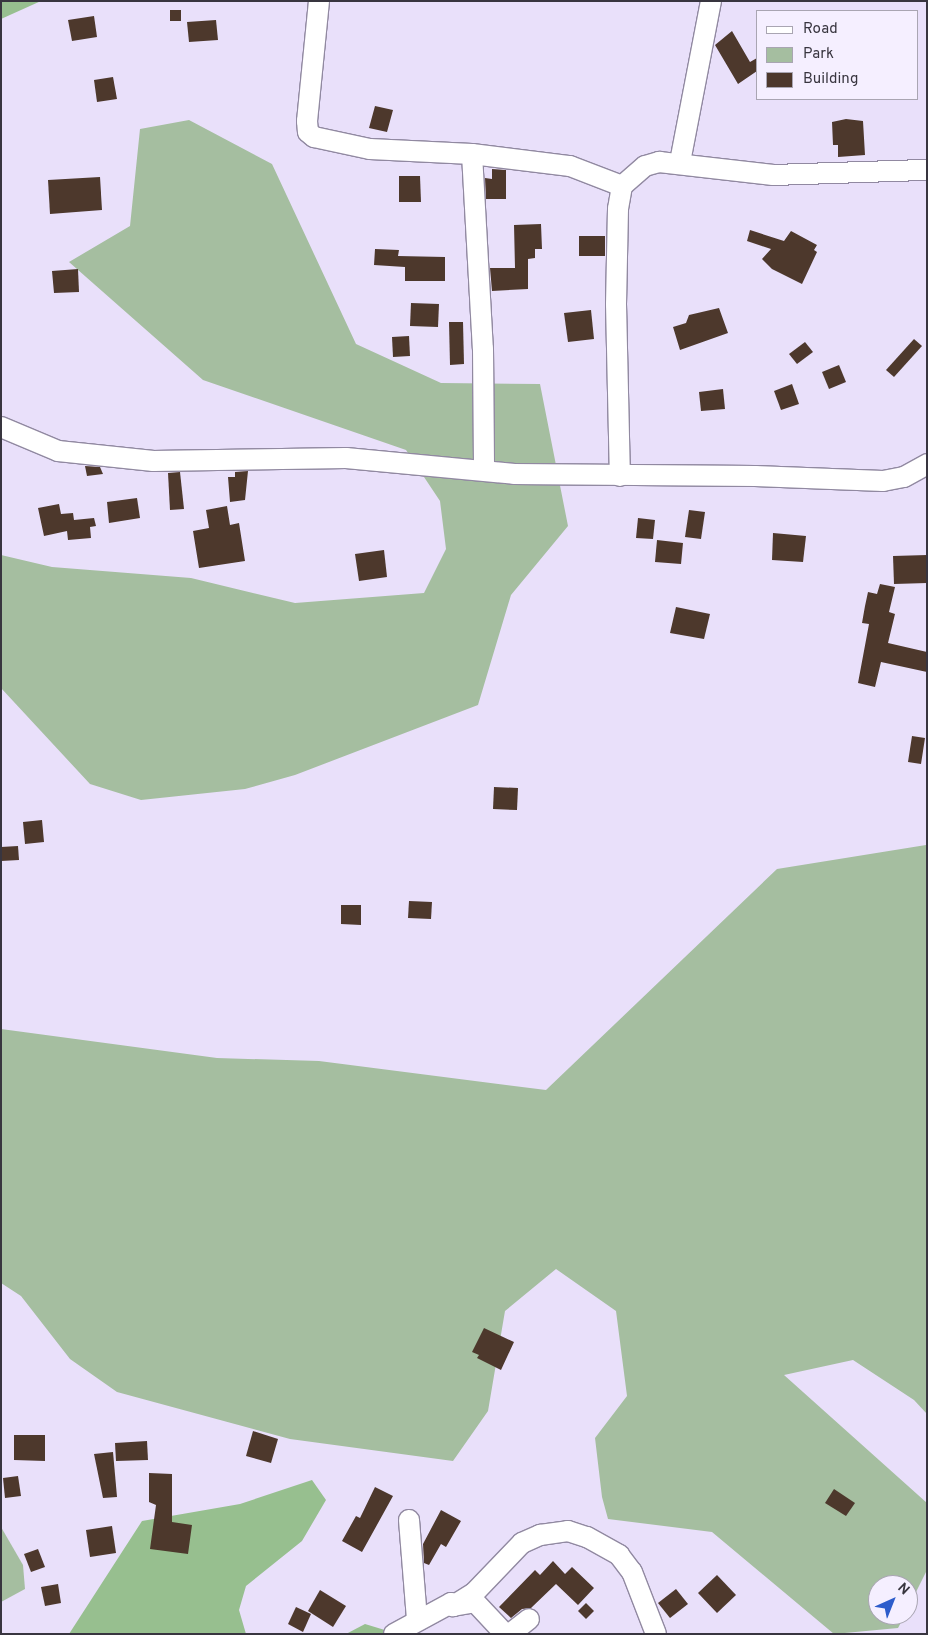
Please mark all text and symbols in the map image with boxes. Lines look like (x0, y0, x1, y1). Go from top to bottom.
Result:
legend (756, 10, 918, 100)
text: Road (803, 20, 838, 39)
text: Park (803, 45, 834, 64)
text: Building (803, 70, 858, 89)
north arrow (868, 1575, 918, 1625)
text: N (894, 1580, 913, 1599)

